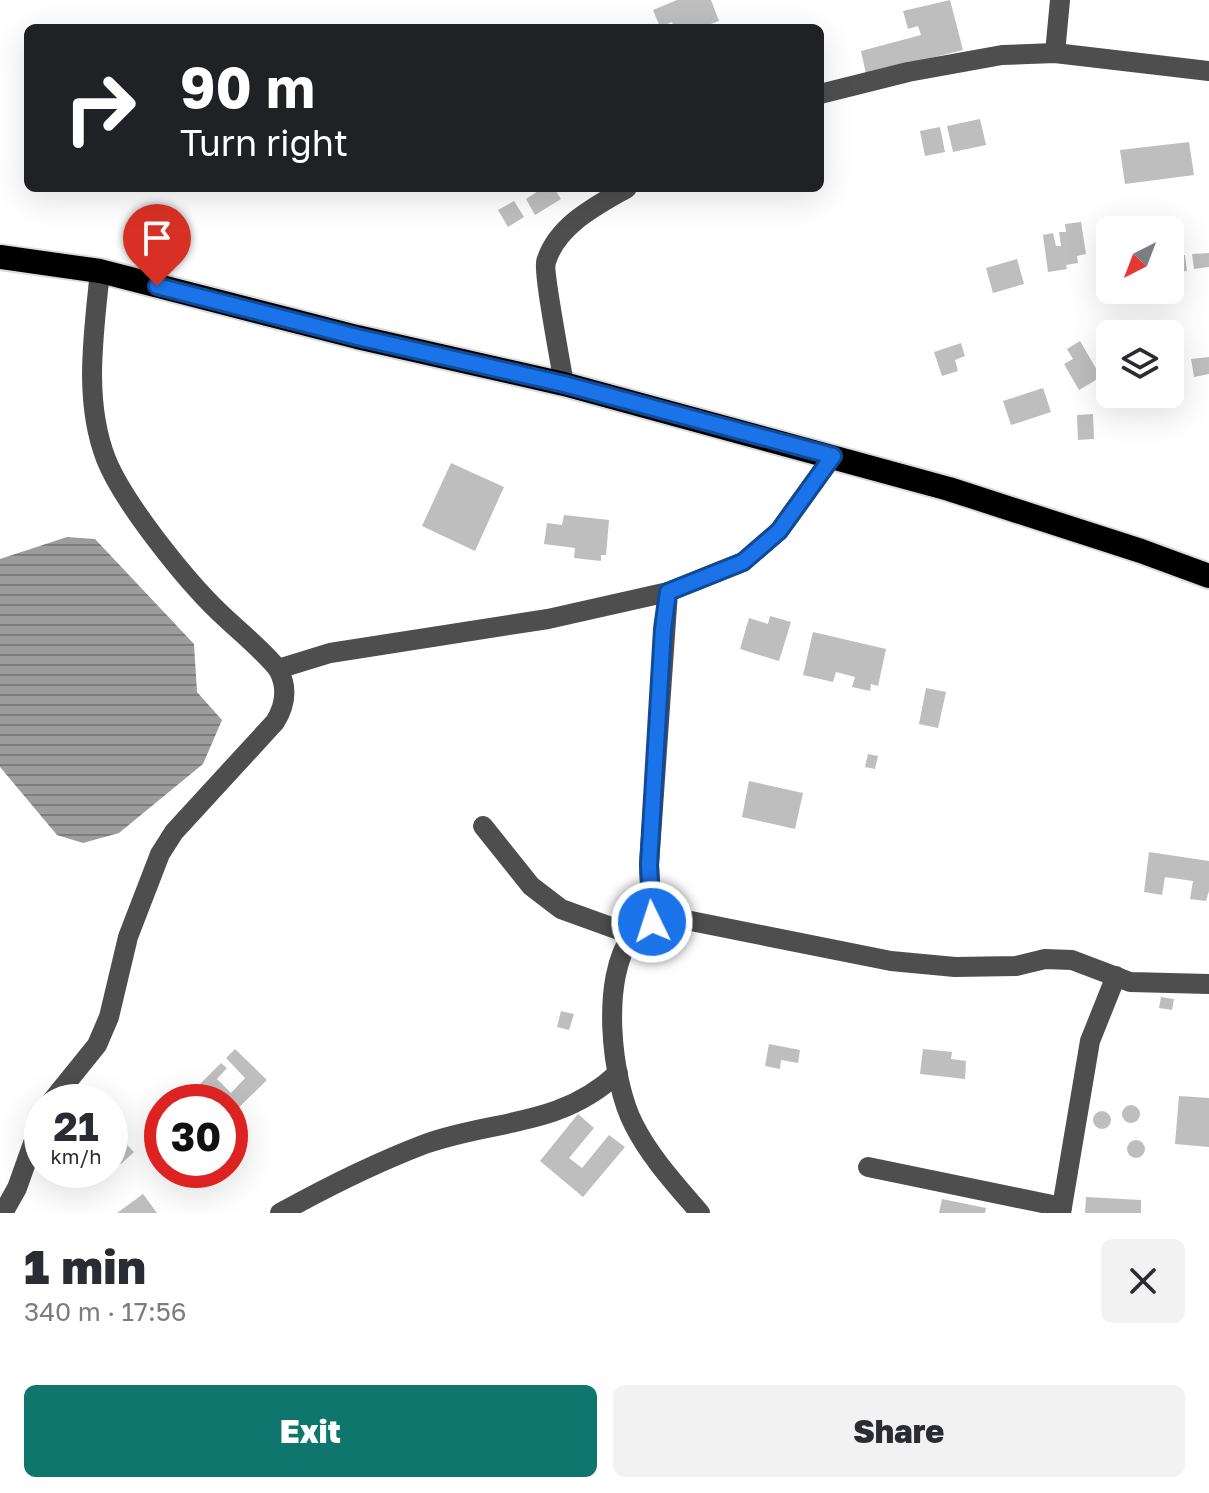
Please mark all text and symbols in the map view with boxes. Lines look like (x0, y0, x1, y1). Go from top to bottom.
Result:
text: 90 m (180, 53, 315, 120)
icon: right (48, 56, 152, 160)
text: Turn right (180, 121, 348, 164)
pin (123, 204, 191, 286)
icon: arrive (135, 216, 179, 260)
north arrow (1096, 216, 1184, 304)
map controls (1096, 216, 1184, 408)
button: layers (1096, 320, 1184, 408)
position arrow (610, 880, 694, 964)
speed limit sign: 30 (144, 1084, 248, 1188)
text: 21 (54, 1102, 99, 1150)
text: km/h (51, 1144, 101, 1168)
text: 1 min (24, 1237, 146, 1295)
button: close (1101, 1239, 1185, 1323)
text: 340 m · 17:56 (24, 1296, 187, 1327)
button: Exit (24, 1385, 597, 1477)
button: Share (613, 1385, 1185, 1477)

